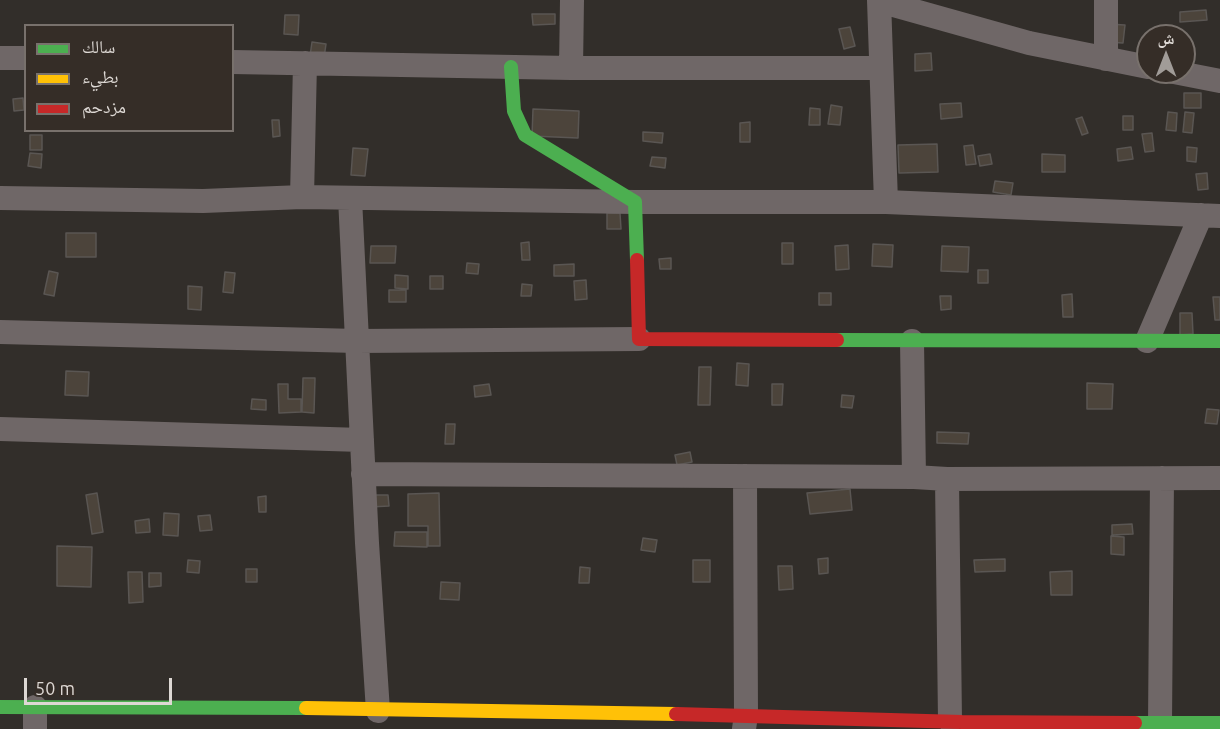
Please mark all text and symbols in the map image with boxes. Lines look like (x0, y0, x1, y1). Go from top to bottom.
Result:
legend (24, 24, 234, 132)
north arrow (1136, 24, 1196, 84)
text: ش (1158, 29, 1174, 47)
text: سالك (82, 36, 115, 56)
text: بطيء (82, 66, 119, 86)
text: مزدحم (82, 96, 126, 116)
scale bar (27, 666, 176, 704)
text: 50 m (35, 678, 75, 698)

